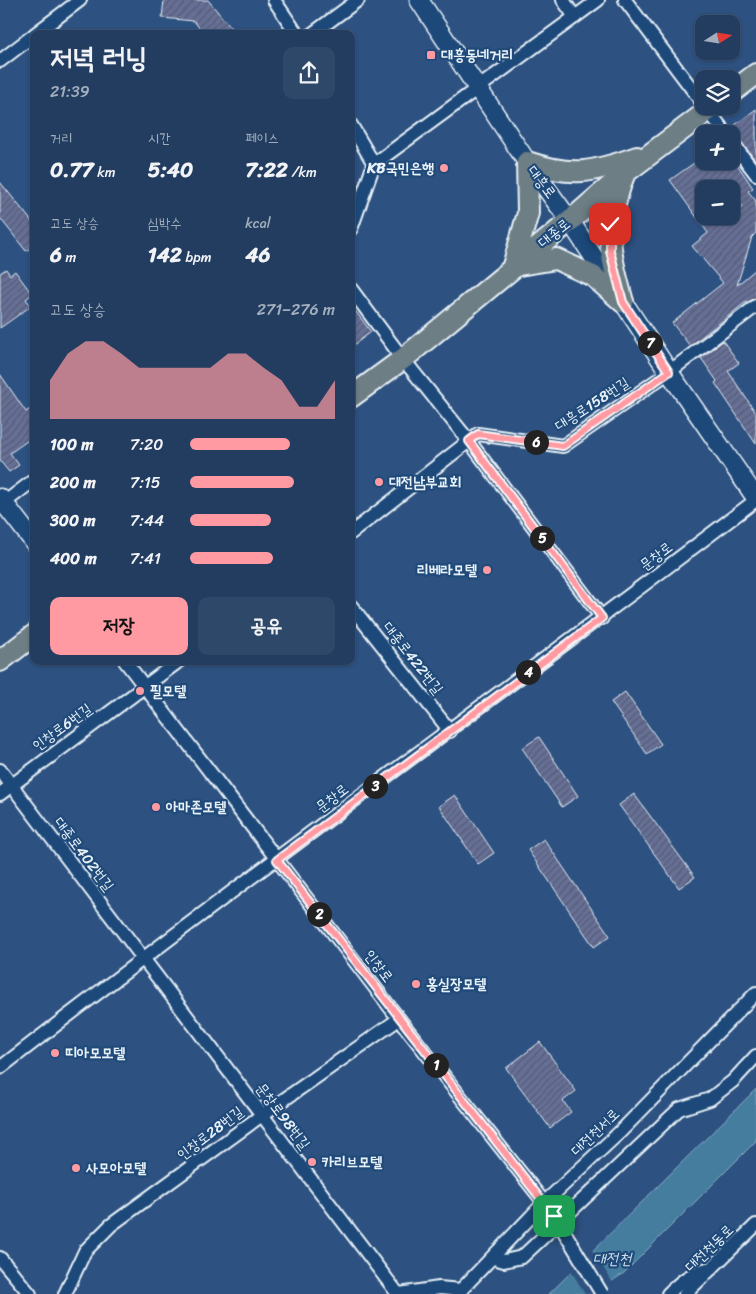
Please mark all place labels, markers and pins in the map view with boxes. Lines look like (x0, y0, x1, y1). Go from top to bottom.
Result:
place label: 대흥동네거리 (441, 42, 513, 68)
marker: 대흥동네거리 (425, 49, 437, 61)
place label: KB국민은행 (366, 155, 434, 181)
marker: KB국민은행 (438, 162, 450, 174)
pin (589, 203, 631, 245)
pin: 7 (638, 330, 662, 356)
pin: 6 (524, 430, 548, 454)
place label: 대전남부교회 (389, 469, 461, 495)
marker: 대전남부교회 (373, 476, 385, 488)
pin: 5 (530, 526, 554, 550)
place label: 리베라모텔 (417, 557, 477, 583)
marker: 리베라모텔 (481, 564, 493, 576)
pin: 4 (516, 660, 540, 684)
place label: 필모텔 (150, 678, 186, 704)
marker: 필모텔 (134, 685, 146, 697)
pin: 3 (362, 774, 388, 798)
place label: 아마존모텔 (165, 794, 226, 820)
marker: 아마존모텔 (150, 801, 162, 813)
pin: 2 (306, 902, 332, 926)
place label: 홍실장모텔 (426, 971, 486, 997)
marker: 홍실장모텔 (410, 978, 422, 990)
place label: 띠아모모텔 (65, 1040, 125, 1066)
marker: 띠아모모텔 (49, 1047, 61, 1059)
pin: 1 (424, 1052, 448, 1078)
place label: 카리브모텔 (321, 1149, 382, 1175)
place label: 사모아모텔 (85, 1155, 146, 1181)
marker: 카리브모텔 (306, 1156, 318, 1168)
marker: 사모아모텔 (70, 1162, 82, 1174)
pin (533, 1195, 575, 1237)

